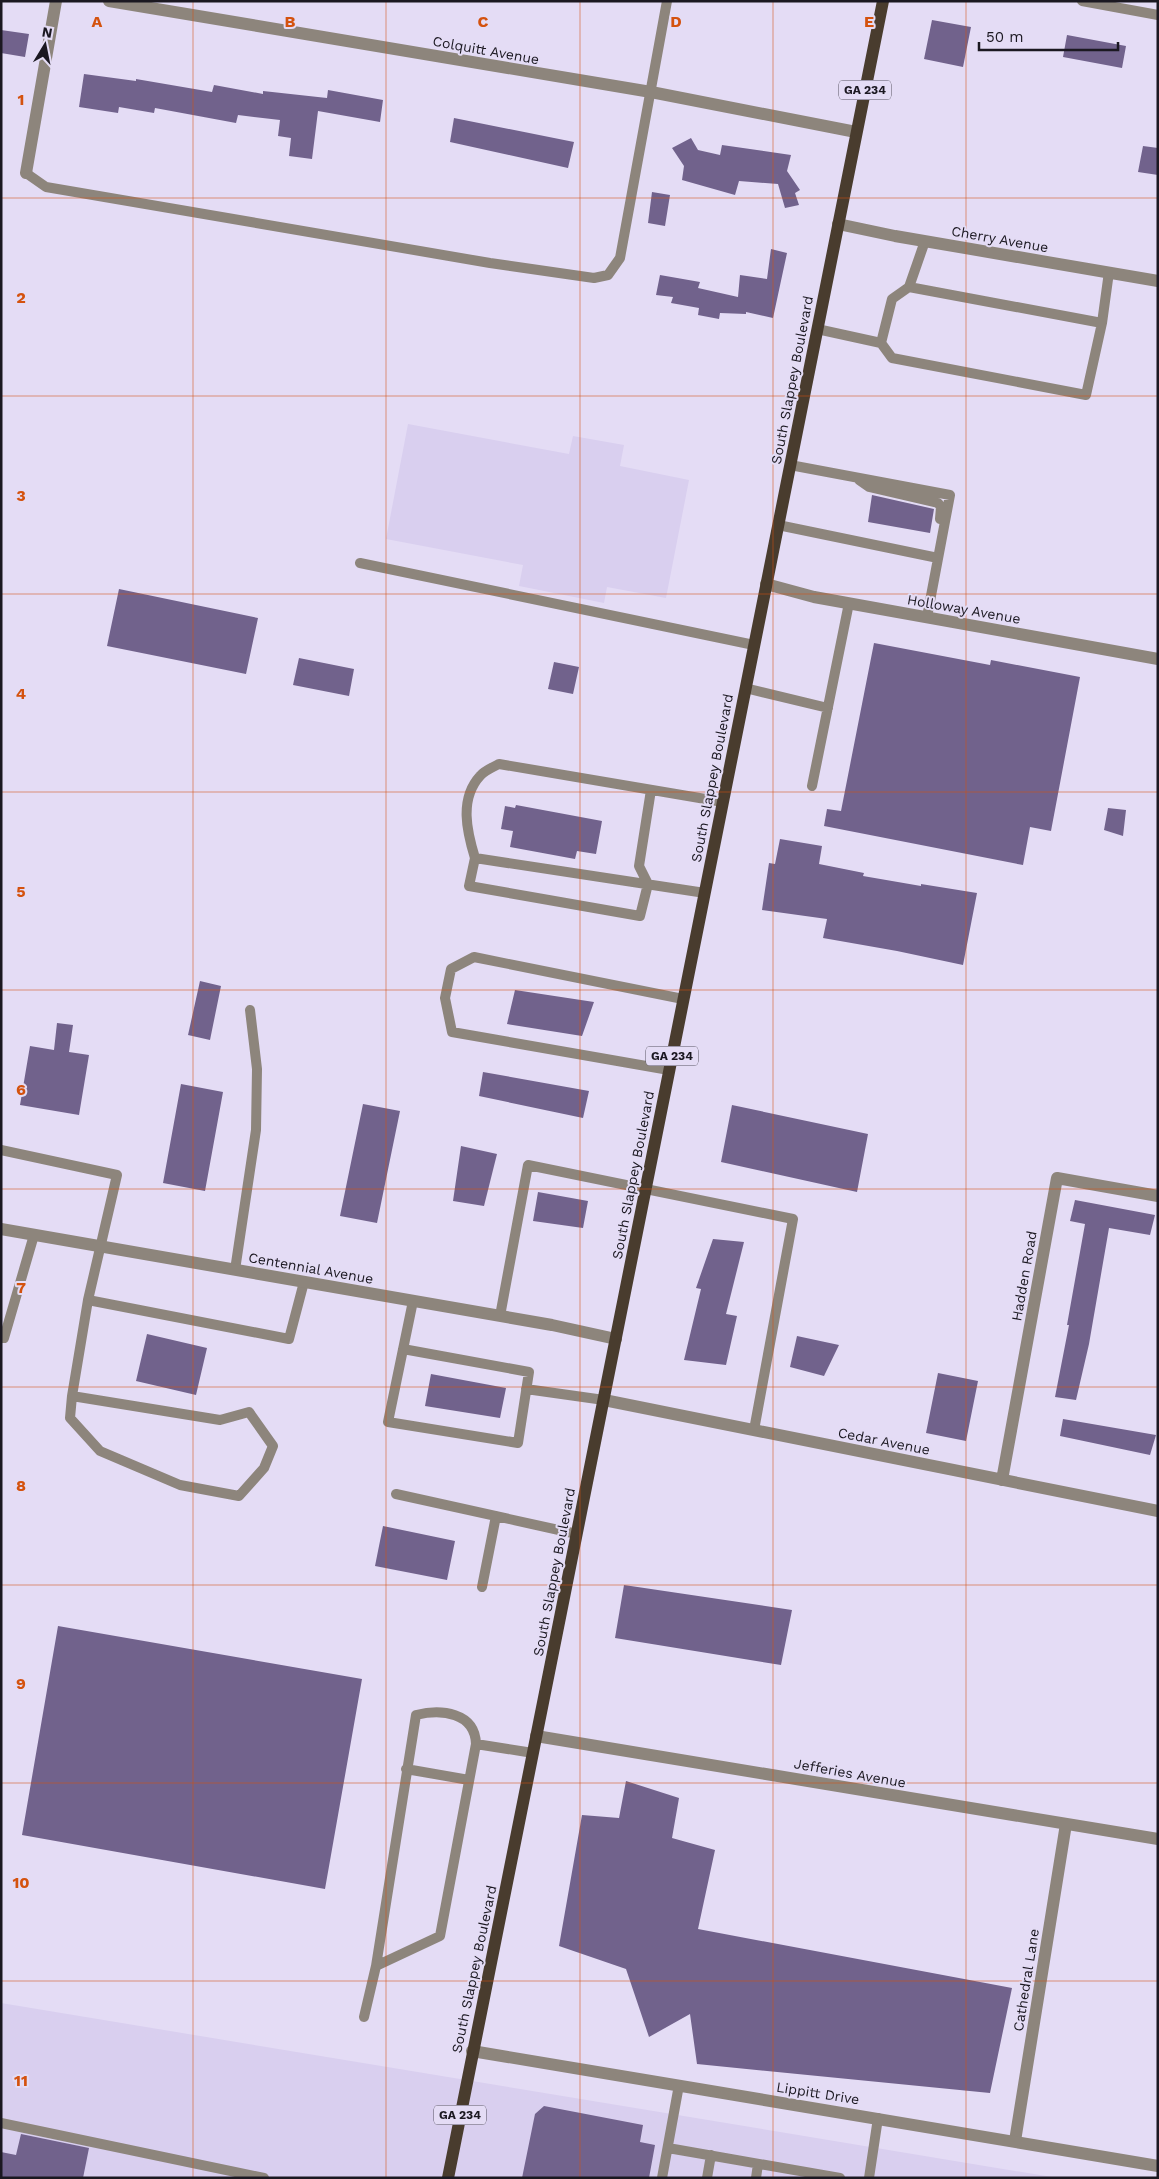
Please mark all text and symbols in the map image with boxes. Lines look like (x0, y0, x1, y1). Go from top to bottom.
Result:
text: A (92, 12, 103, 31)
text: B (285, 12, 296, 31)
text: C (478, 12, 489, 31)
text: D (670, 12, 682, 31)
text: E (864, 12, 874, 31)
north arrow (20, 20, 70, 70)
scale bar (979, 20, 1118, 52)
text: N (41, 23, 54, 41)
text: 50 m (986, 28, 1023, 46)
street label: Colquitt Avenue (431, 33, 541, 67)
road number: GA 234 (839, 80, 891, 100)
text: 1 (18, 90, 24, 109)
street label: Cherry Avenue (950, 223, 1050, 255)
text: 2 (16, 288, 26, 307)
street label: South Slappey Boulevard (768, 294, 816, 466)
text: 3 (16, 486, 26, 505)
street label: Holloway Avenue (906, 591, 1022, 627)
text: 4 (16, 684, 26, 703)
street label: South Slappey Boulevard (688, 692, 736, 864)
text: 5 (16, 882, 26, 901)
road number: GA 234 (646, 1046, 698, 1066)
text: 6 (16, 1080, 26, 1099)
street label: South Slappey Boulevard (609, 1089, 657, 1261)
street label: Hadden Road (1008, 1230, 1040, 1322)
street label: Centennial Avenue (247, 1249, 375, 1287)
text: 7 (16, 1278, 26, 1297)
street label: Cedar Avenue (837, 1424, 931, 1458)
text: 8 (16, 1476, 26, 1495)
street label: South Slappey Boulevard (530, 1486, 578, 1658)
text: 9 (16, 1674, 26, 1693)
street label: Jefferies Avenue (793, 1755, 907, 1791)
text: 10 (12, 1873, 30, 1892)
street label: South Slappey Boulevard (448, 1884, 500, 2054)
street label: Cathedral Lane (1010, 1928, 1042, 2032)
text: 11 (14, 2071, 28, 2090)
street label: Lippitt Drive (775, 2079, 861, 2107)
road number: GA 234 (434, 2106, 486, 2124)

